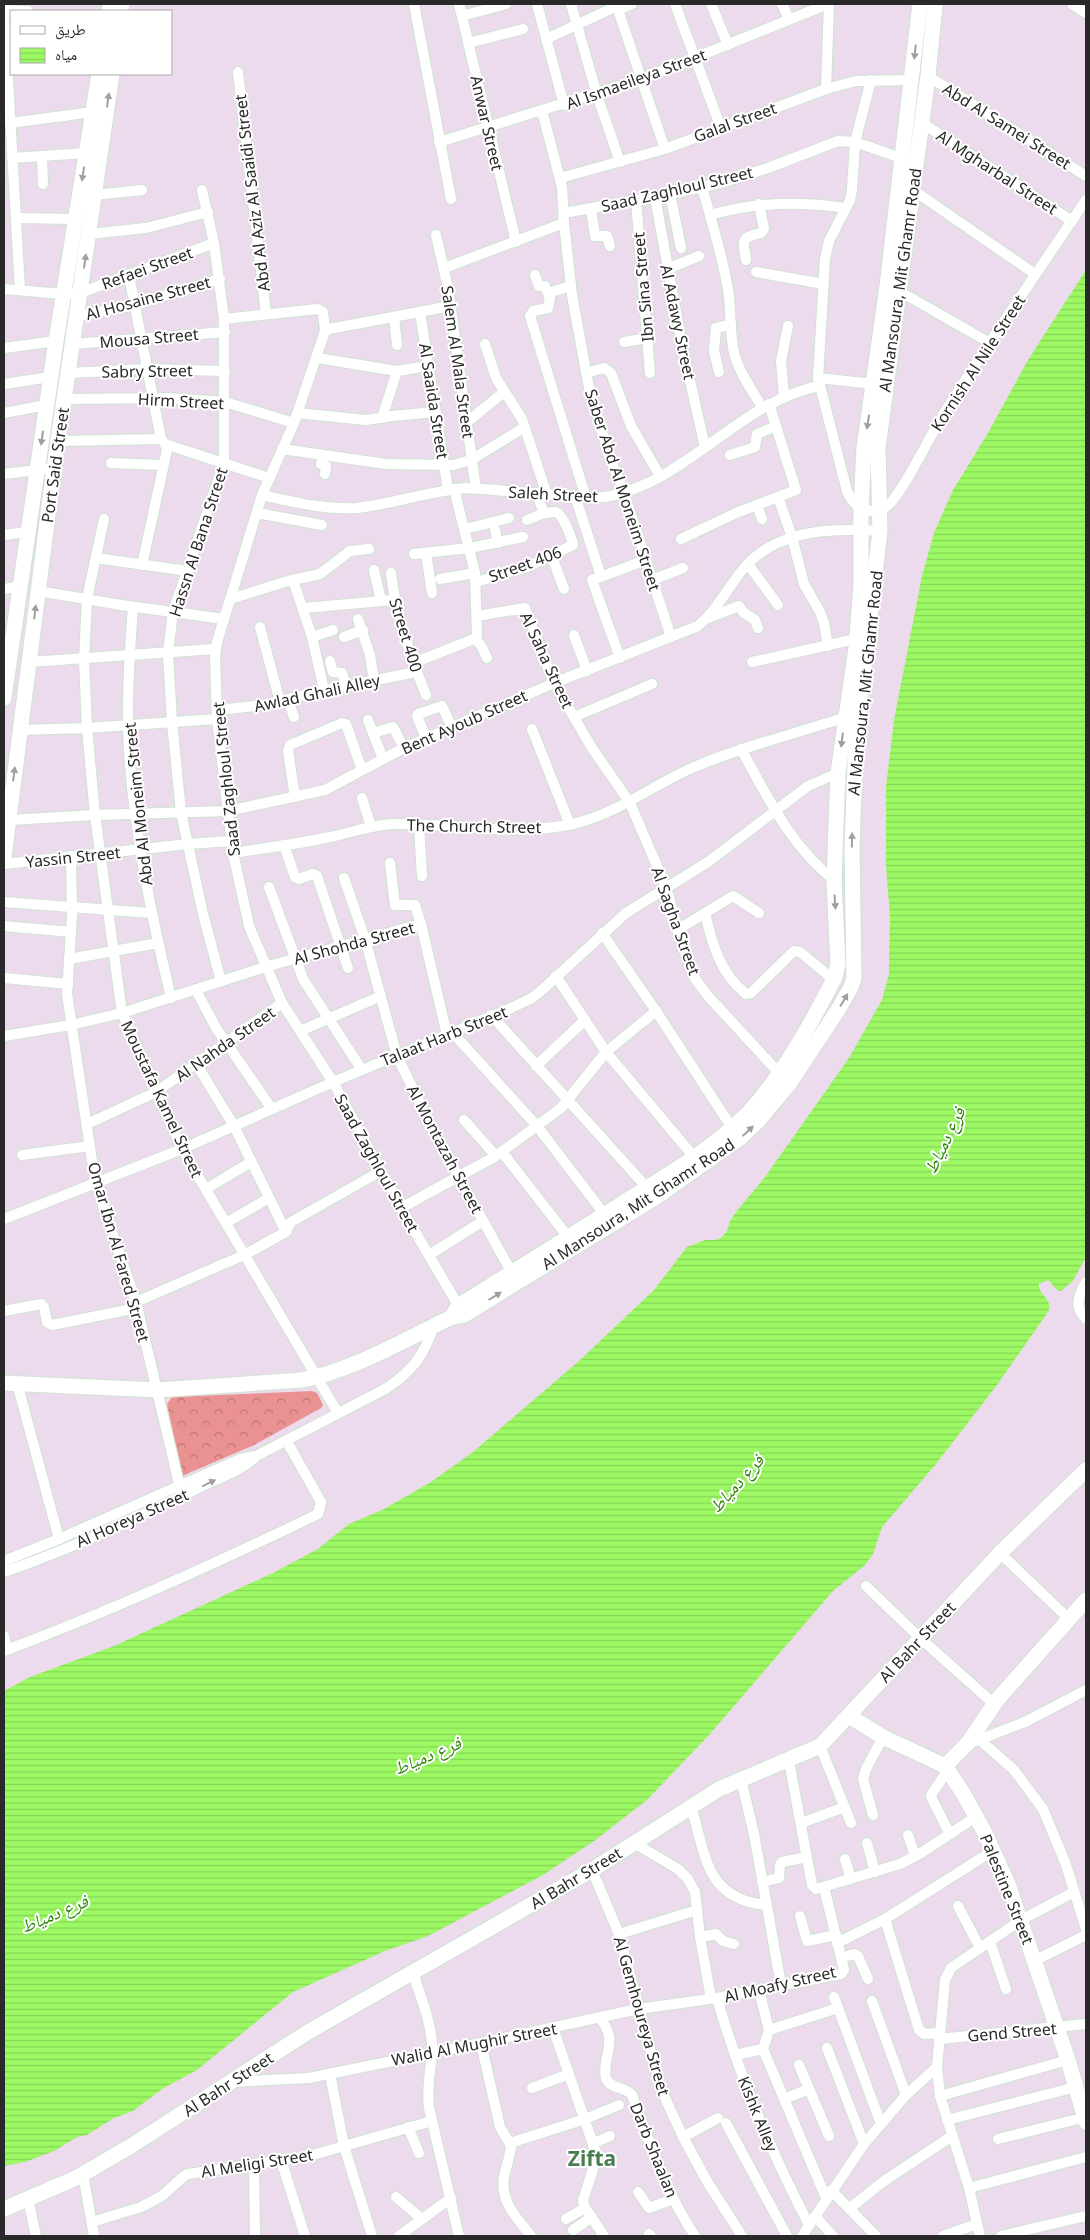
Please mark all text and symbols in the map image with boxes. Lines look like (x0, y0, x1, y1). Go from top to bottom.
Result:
legend (10, 10, 172, 75)
text: طريق (55, 19, 86, 40)
street label: Al Ismaeileya Street (563, 43, 709, 115)
text: مياه (55, 44, 77, 64)
one-way arrow (911, 45, 919, 61)
street label: Anwar Street (465, 73, 509, 173)
street label: Abd Al Samei Street (939, 78, 1075, 174)
one-way arrow (104, 92, 112, 108)
street label: Abd Al Aziz Al Saaidi Street (229, 93, 275, 293)
street label: Galal Street (691, 97, 780, 147)
street label: Al Mgharbal Street (932, 125, 1062, 219)
street label: Saad Zaghloul Street (599, 161, 755, 217)
one-way arrow (79, 166, 87, 182)
street label: Al Mansoura, Mit Ghamr Road (873, 167, 927, 393)
street label: Ibn Sina Street (627, 231, 659, 343)
street label: Refaei Street (98, 241, 196, 295)
one-way arrow (81, 253, 89, 269)
street label: Al Adawy Street (655, 262, 701, 382)
street label: Al Hosaine Street (83, 271, 213, 325)
street label: Salem Al Mala Street (436, 284, 480, 440)
street label: Kornish Al Nile Street (926, 290, 1031, 436)
street label: Mousa Street (98, 323, 200, 353)
street label: Al Saaida Street (414, 341, 454, 461)
street label: Sabry Street (101, 359, 193, 383)
street label: Saber Abd Al Moneim Street (580, 386, 666, 594)
street label: Hirm Street (137, 388, 225, 414)
street label: Port Said Street (36, 406, 74, 524)
one-way arrow (863, 414, 871, 430)
one-way arrow (37, 430, 45, 446)
street label: Hassn Al Bana Street (163, 464, 233, 619)
street label: Saleh Street (508, 481, 599, 507)
street label: Street 406 (485, 541, 565, 587)
street label: Al Mansoura, Mit Ghamr Road (842, 569, 888, 797)
street label: Street 400 (384, 595, 428, 675)
one-way arrow (31, 604, 39, 620)
street label: Al Saha Street (515, 608, 579, 712)
street label: Awlad Ghali Alley (252, 669, 383, 717)
street label: Bent Ayoub Street (397, 684, 531, 760)
street label: Saad Zaghloul Street (207, 700, 245, 857)
street label: Abd Al Moneim Street (118, 721, 157, 887)
one-way arrow (838, 732, 846, 748)
one-way arrow (11, 765, 19, 781)
street label: The Church Street (407, 814, 542, 838)
one-way arrow (849, 832, 857, 848)
street label: Yassin Street (24, 841, 122, 873)
street label: Al Sagha Street (646, 864, 706, 978)
one-way arrow (832, 894, 840, 910)
street label: Al Shohda Street (291, 916, 417, 970)
one-way arrow (839, 993, 848, 1007)
street label: Talaat Harb Street (377, 1000, 511, 1071)
street label: Al Nahda Street (171, 1001, 279, 1087)
street label: Moustafa Kamel Street (116, 1017, 208, 1181)
street label: Al Montazah Street (402, 1081, 488, 1217)
street label: Saad Zaghloul Street (330, 1090, 424, 1236)
water label: فرع دمياط (918, 1102, 972, 1178)
one-way arrow (741, 1125, 753, 1137)
street label: Al Mansoura, Mit Ghamr Road (537, 1133, 739, 1275)
street label: Omar Ibn Al Fared Street (83, 1159, 155, 1345)
one-way arrow (489, 1292, 502, 1301)
water label: فرع دمياط (703, 1447, 770, 1518)
one-way arrow (202, 1479, 216, 1487)
street label: Al Horeya Street (72, 1483, 192, 1553)
street label: Al Bahr Street (874, 1597, 960, 1687)
water label: فرع دمياط (390, 1730, 466, 1781)
street label: Palestine Street (975, 1831, 1039, 1948)
street label: Al Bahr Street (526, 1842, 626, 1914)
water label: فرع دمياط (17, 1888, 93, 1939)
street label: Al Gemhoureya Street (609, 1934, 675, 2098)
street label: Al Moafy Street (722, 1960, 838, 2008)
street label: Walid Al Mughir Street (389, 2017, 559, 2071)
street label: Gend Street (967, 2017, 1058, 2047)
street label: Al Bahr Street (179, 2047, 277, 2121)
street label: Kishk Alley (733, 2073, 783, 2156)
street label: Darb Shaalan (625, 2099, 683, 2201)
street label: Al Meligi Street (199, 2143, 315, 2183)
district label: Zifta (568, 2144, 616, 2172)

